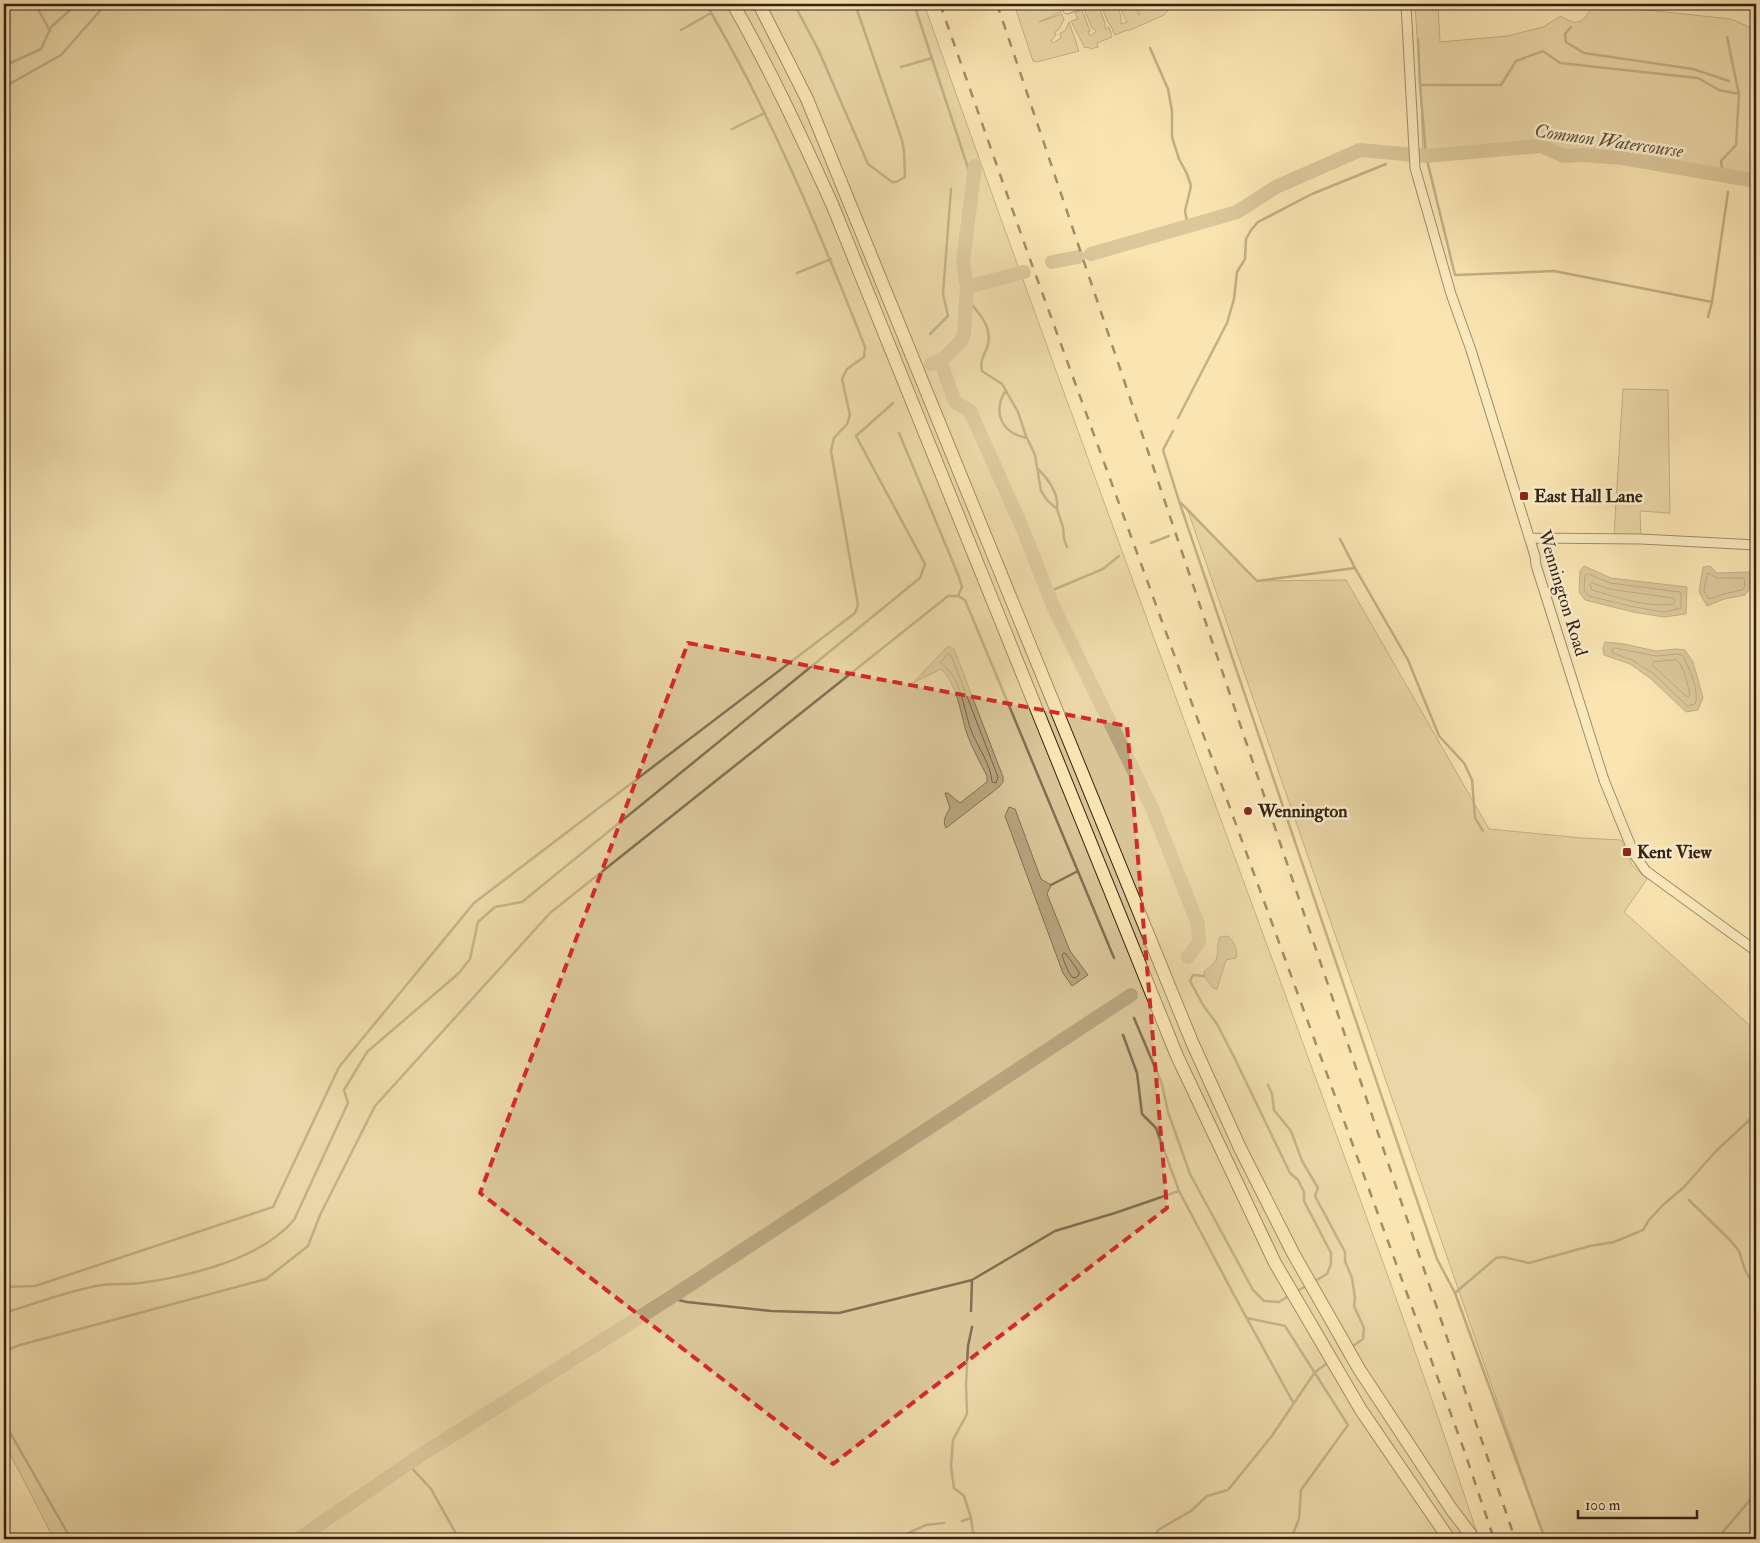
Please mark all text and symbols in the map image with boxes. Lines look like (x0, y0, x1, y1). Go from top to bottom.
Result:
water label: Common Watercourse (1533, 119, 1685, 163)
place label: East Hall Lane (1534, 485, 1643, 508)
marker: East Hall Lane (1518, 490, 1530, 502)
street label: Wennington Road (1532, 526, 1593, 659)
place label: Wennington (1257, 800, 1348, 823)
marker: Wennington (1242, 805, 1254, 817)
place label: Kent View (1637, 841, 1713, 864)
marker: Kent View (1621, 846, 1633, 858)
scale bar (1578, 1488, 1696, 1520)
text: 100 m (1585, 1496, 1621, 1515)

